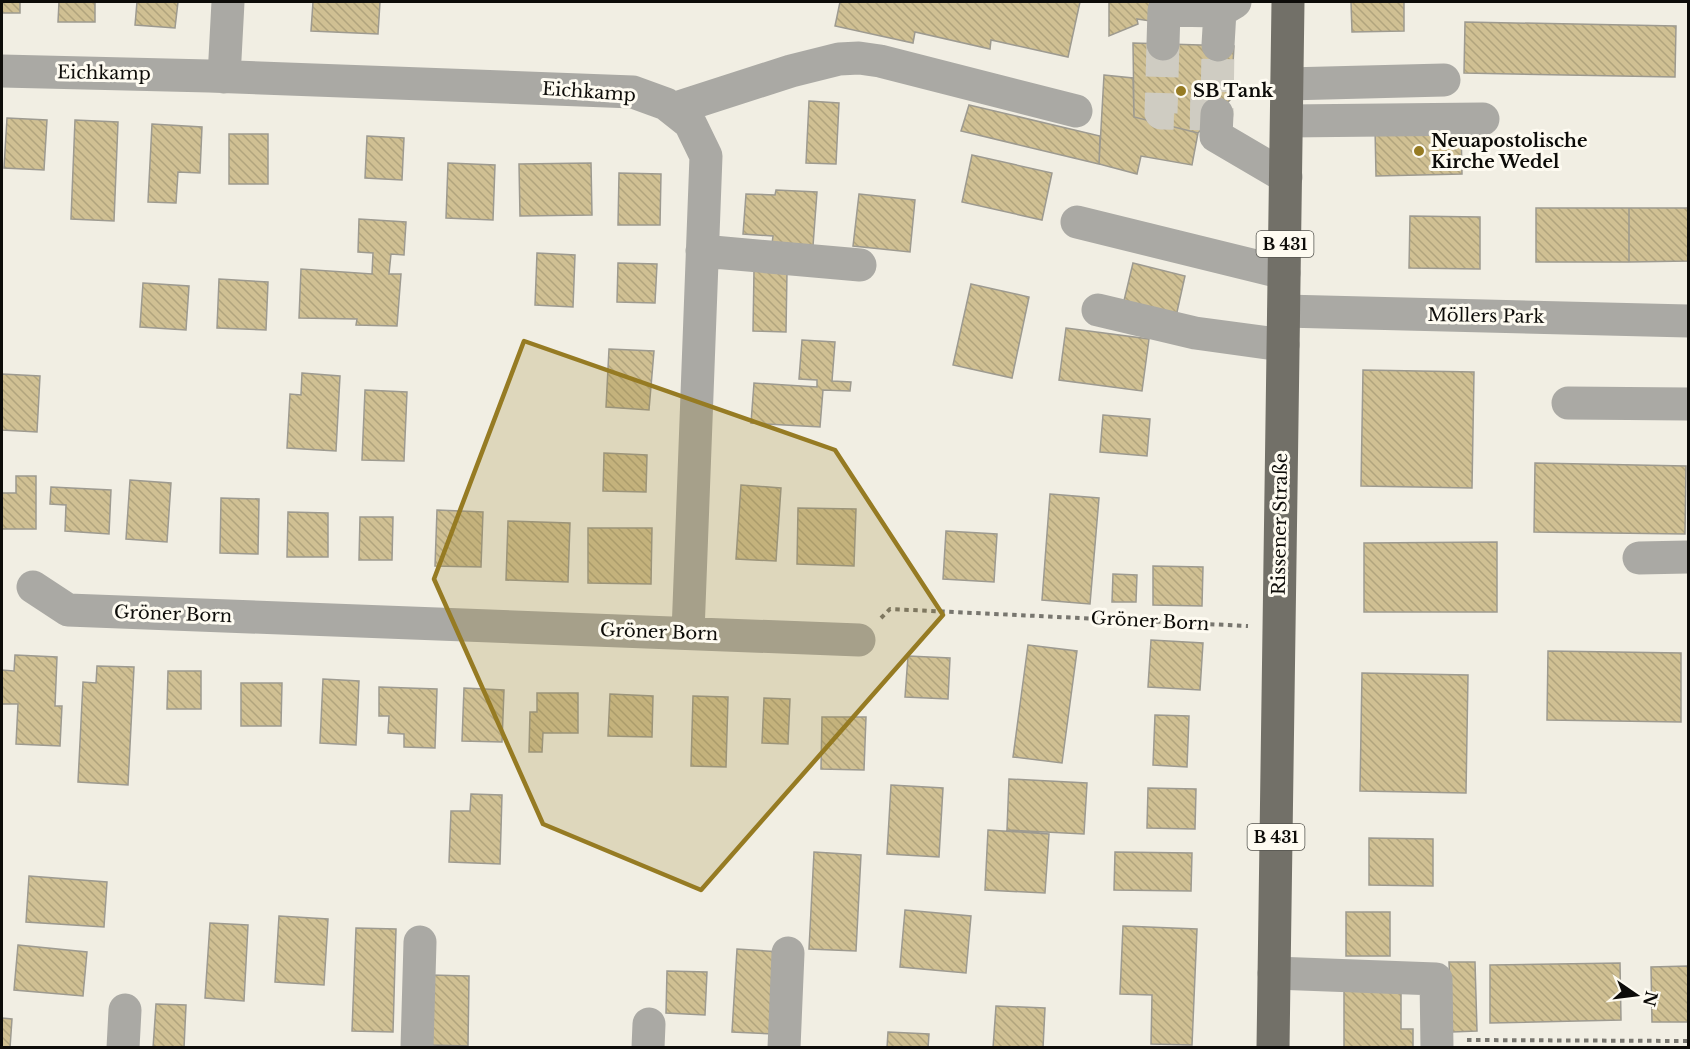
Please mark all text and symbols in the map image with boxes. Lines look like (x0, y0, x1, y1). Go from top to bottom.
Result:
street label: Eichkamp (57, 61, 151, 85)
street label: Eichkamp (541, 78, 637, 106)
place label: SB Tank (1193, 80, 1274, 102)
marker: SB Tank (1174, 84, 1188, 98)
place label: Neuapostolische Kirche Wedel (1431, 130, 1587, 173)
marker: Neuapostolische Kirche Wedel (1412, 144, 1426, 158)
road number: B 431 (1256, 231, 1314, 257)
street label: Möllers Park (1427, 304, 1545, 328)
street label: Rissener Straße (1268, 453, 1292, 595)
street label: Gröner Born (113, 601, 233, 627)
street label: Gröner Born (1090, 607, 1210, 635)
street label: Gröner Born (599, 619, 719, 645)
road number: B 431 (1248, 824, 1304, 850)
north arrow (1606, 965, 1666, 1025)
text: N (1639, 989, 1662, 1008)

